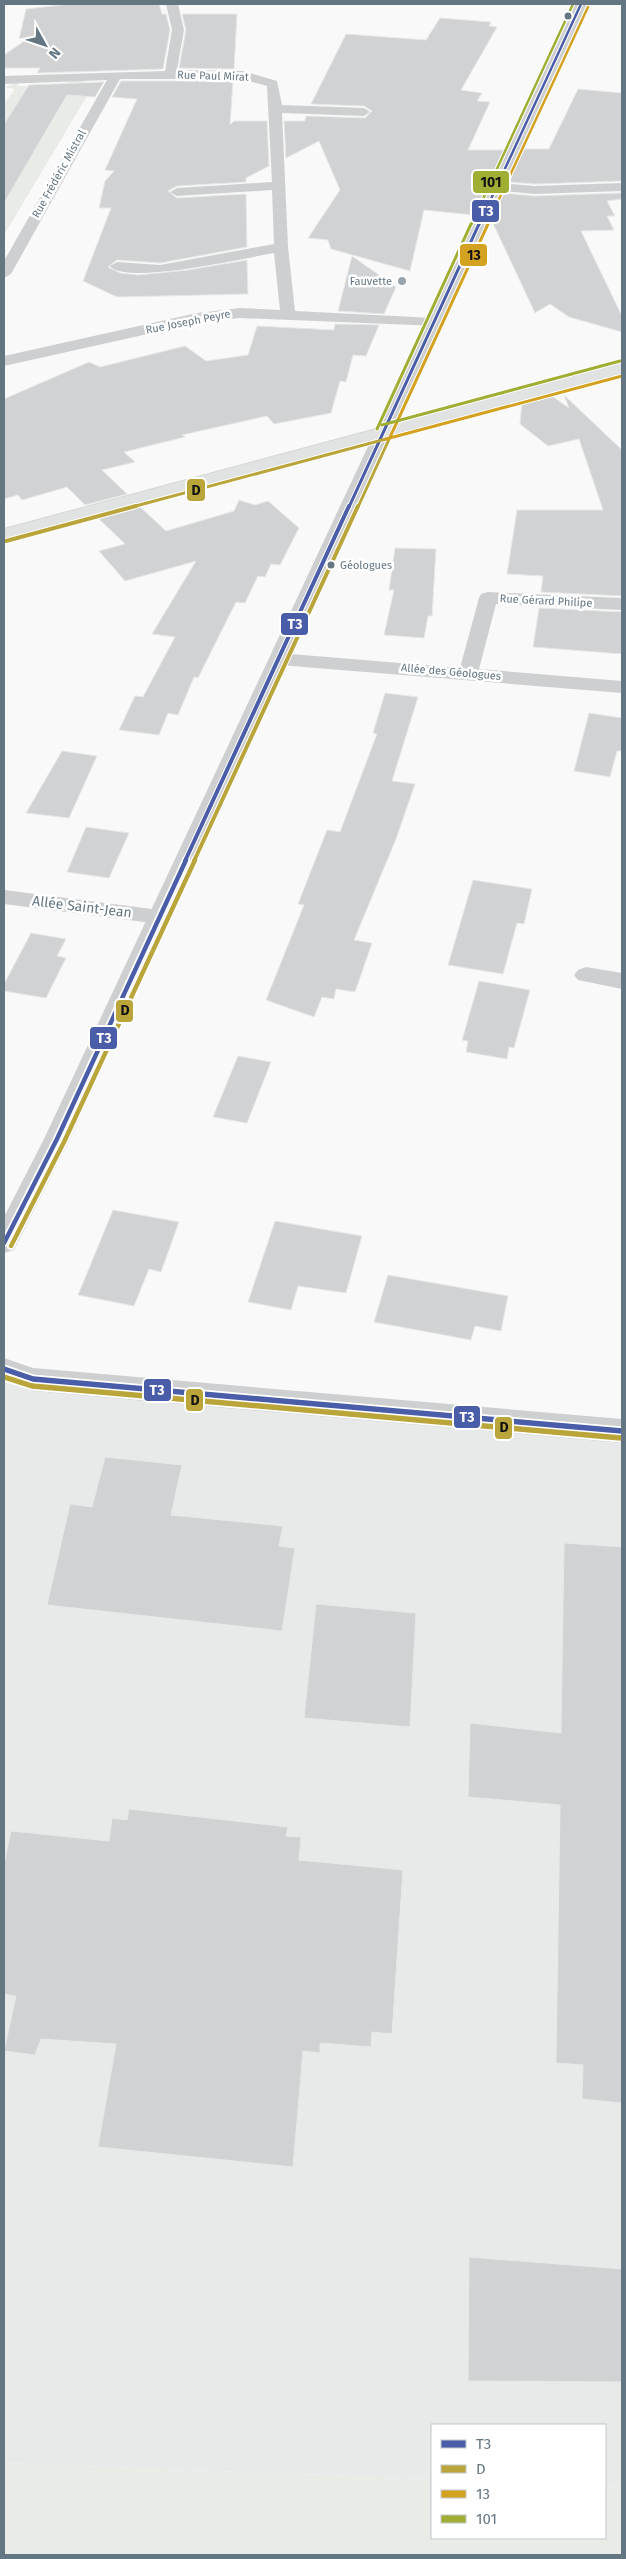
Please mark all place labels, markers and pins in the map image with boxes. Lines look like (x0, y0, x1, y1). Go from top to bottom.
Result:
unlabelled marker (563, 11, 573, 21)
place label: Fauvette (350, 275, 392, 288)
marker: Fauvette (396, 275, 408, 287)
place label: Géologues (340, 559, 392, 572)
marker: Géologues (326, 560, 336, 570)

